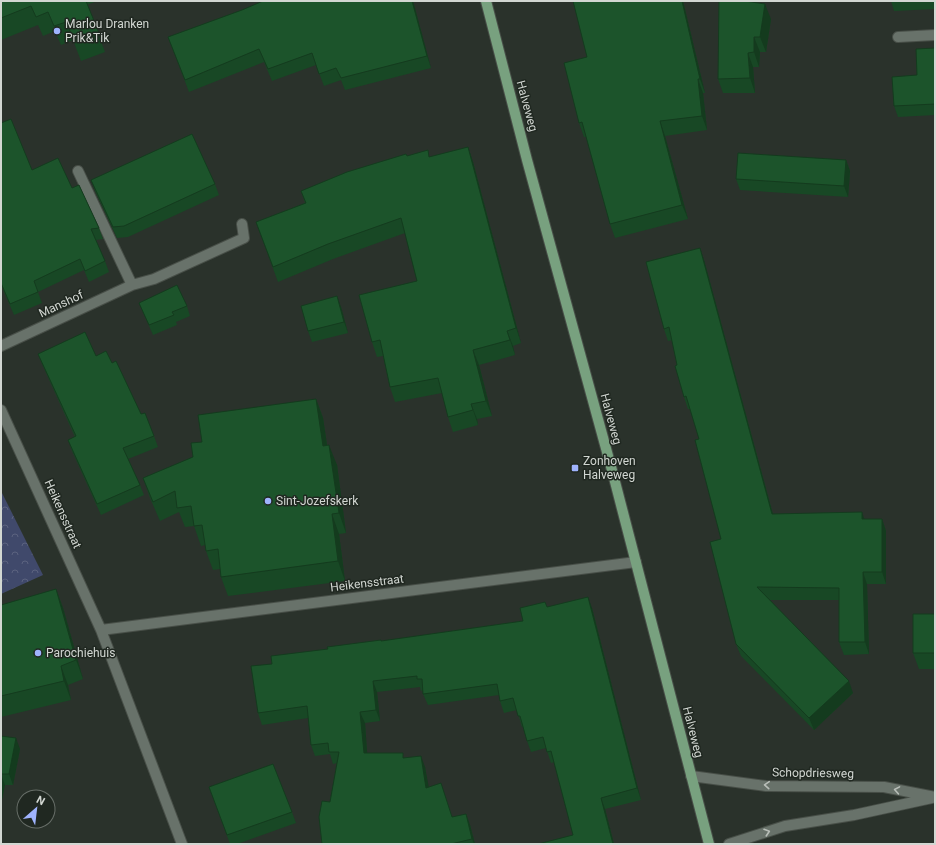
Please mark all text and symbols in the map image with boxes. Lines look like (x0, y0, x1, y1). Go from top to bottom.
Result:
place label: Marlou Dranken Prik&Tik (65, 17, 149, 45)
marker: Marlou Dranken Prik&Tik (52, 26, 62, 36)
street label: Halveweg (513, 79, 541, 133)
street label: Manshof (37, 287, 86, 320)
street label: Halveweg (597, 392, 625, 446)
place label: Zonhoven Halveweg (583, 454, 636, 482)
marker: Zonhoven Halveweg (570, 463, 580, 473)
street label: Heikensstraat (42, 477, 84, 551)
place label: Sint-Jozefskerk (276, 494, 359, 508)
marker: Sint-Jozefskerk (263, 496, 273, 506)
street label: Heikensstraat (329, 572, 405, 594)
place label: Parochiehuis (46, 646, 115, 660)
marker: Parochiehuis (33, 648, 43, 658)
street label: Halveweg (680, 705, 706, 759)
street label: Schopdriesweg (772, 765, 854, 781)
one-way arrow (764, 781, 770, 790)
one-way arrow (894, 786, 900, 795)
north arrow (16, 789, 56, 829)
text: N (34, 793, 47, 808)
one-way arrow (763, 828, 770, 837)

